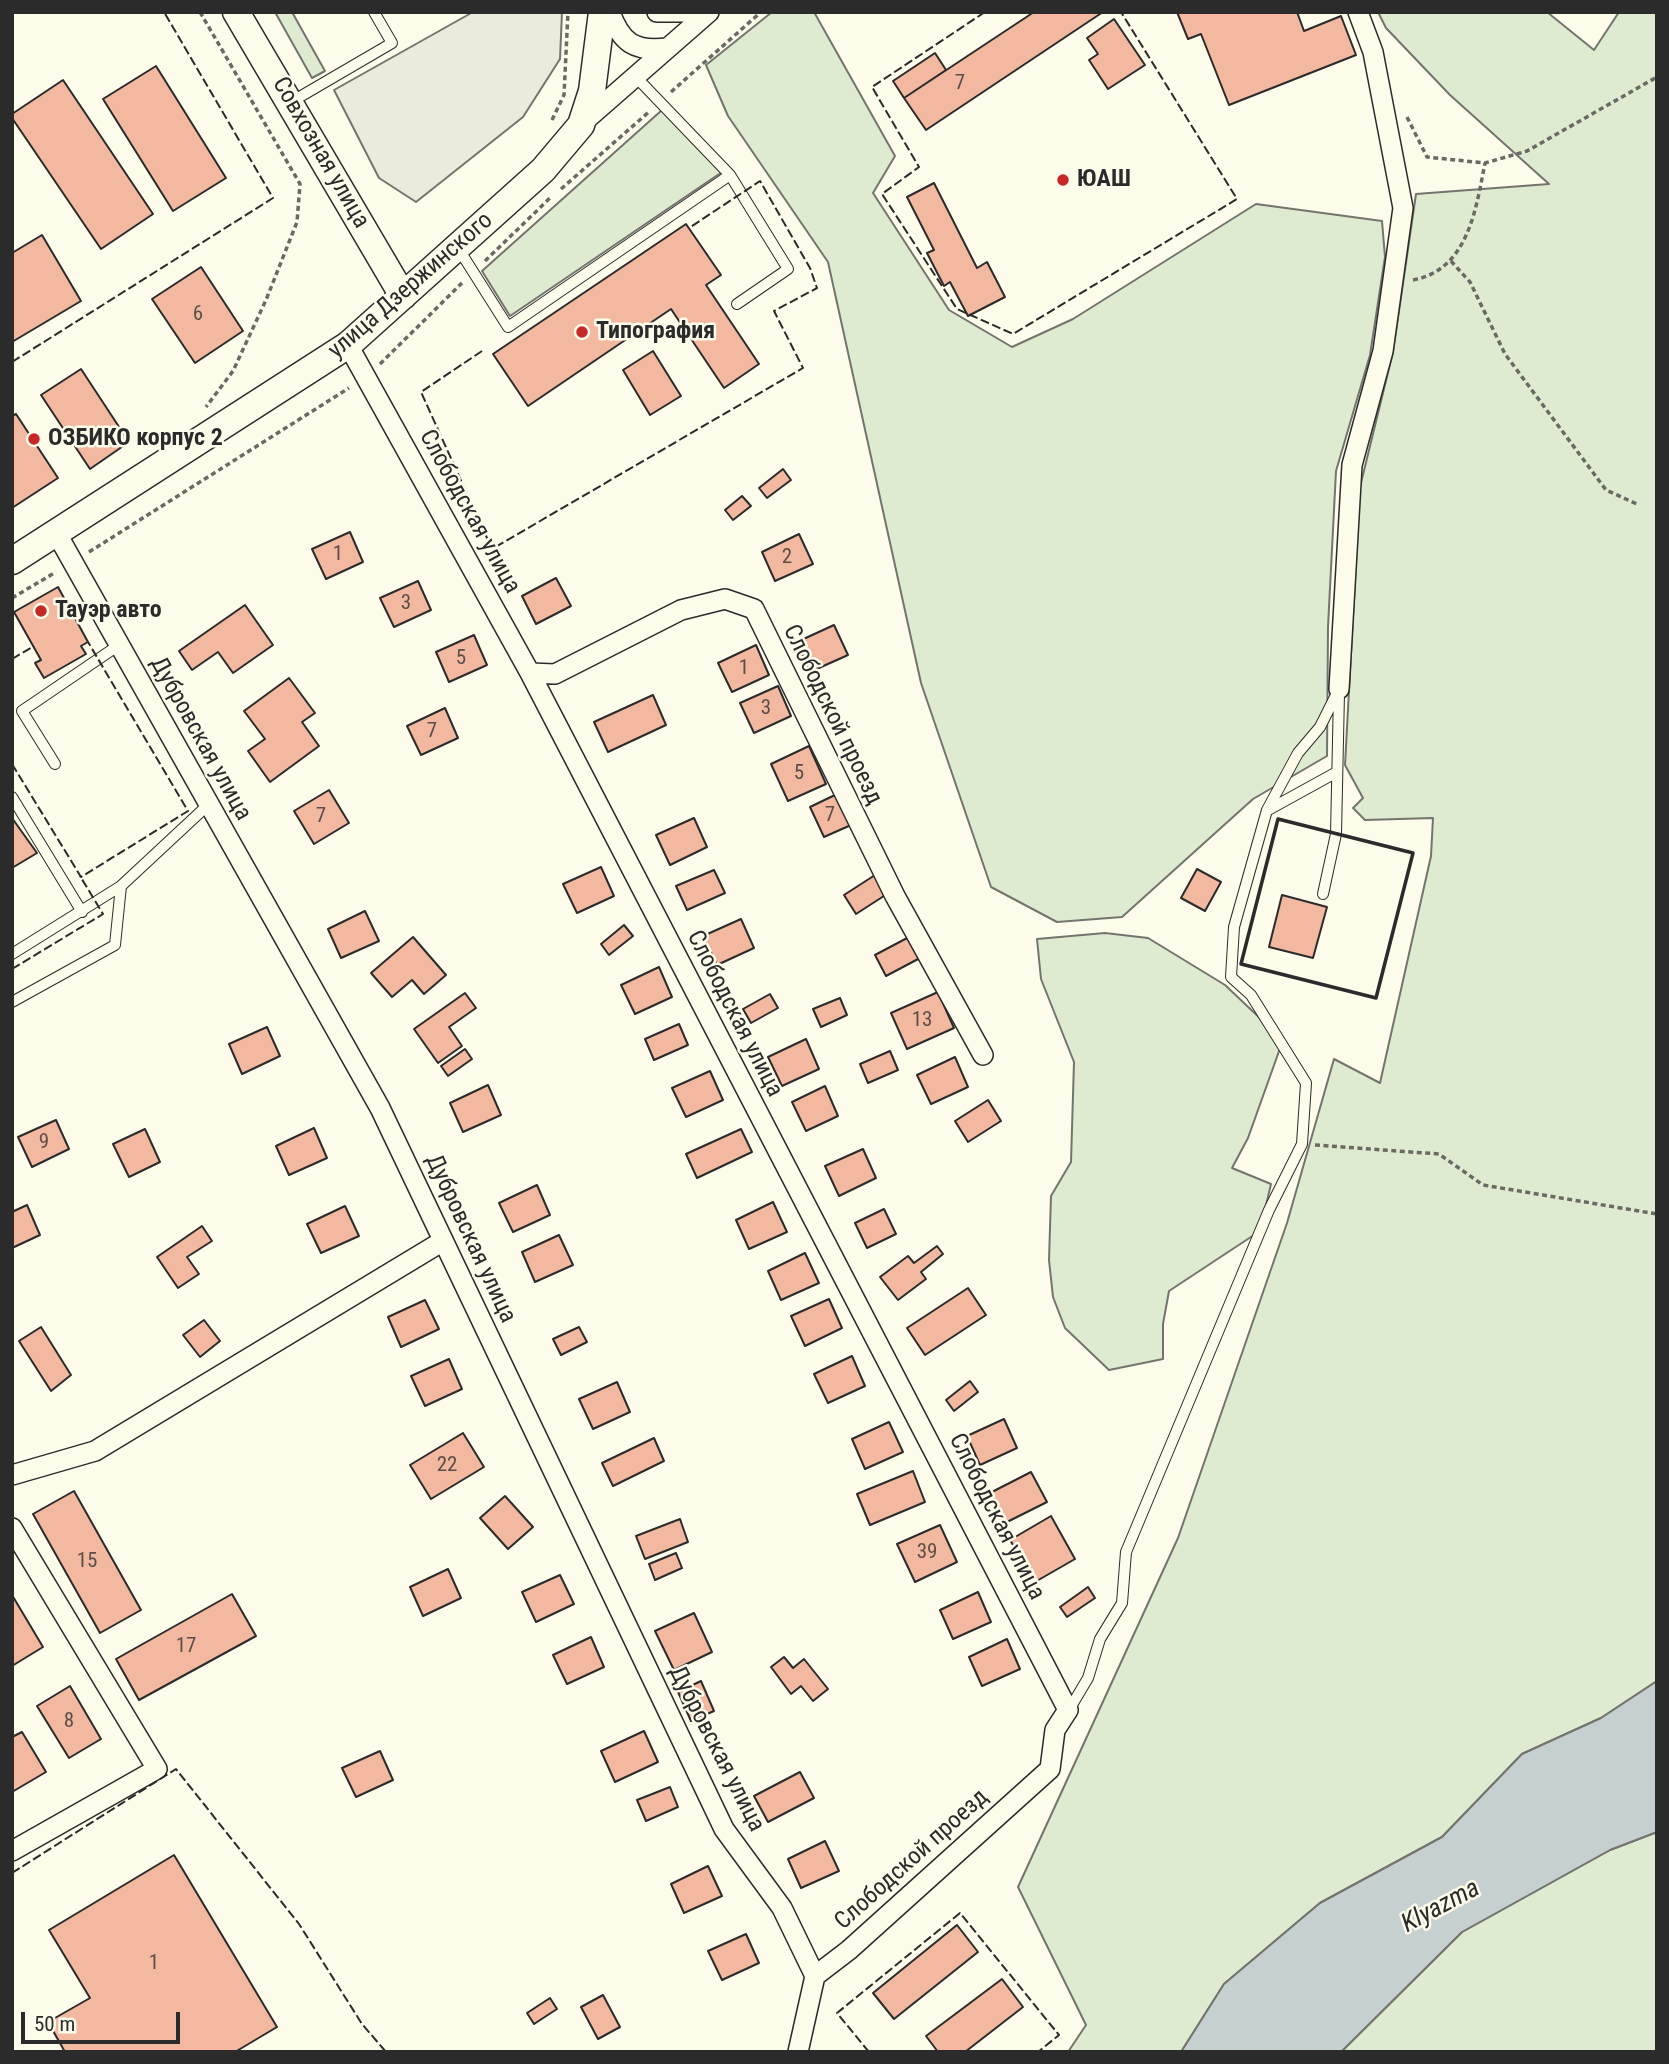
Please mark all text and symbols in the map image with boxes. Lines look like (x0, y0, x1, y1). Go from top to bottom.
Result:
house number: 7 (955, 71, 965, 97)
street label: Совхозная улица (265, 72, 375, 234)
place label: ЮАШ (1077, 166, 1131, 194)
marker: ЮАШ (1055, 172, 1071, 188)
street label: улица Дзержинского (323, 207, 499, 365)
house number: 6 (193, 302, 203, 328)
place label: Типография (596, 318, 715, 346)
marker: Типография (574, 324, 590, 340)
place label: ОЗБИКО корпус 2 (48, 425, 223, 453)
street label: Слободская улица (412, 425, 526, 599)
marker: ОЗБИКО корпус 2 (26, 431, 42, 447)
house number: 1 (333, 542, 343, 568)
house number: 2 (782, 545, 792, 571)
house number: 3 (401, 591, 411, 617)
place label: Тауэр авто (55, 597, 162, 625)
marker: Тауэр авто (33, 603, 49, 619)
street label: Слободской проезд (776, 620, 888, 810)
house number: 5 (456, 646, 466, 672)
street label: Дубровская улица (143, 652, 257, 826)
house number: 1 (739, 656, 749, 682)
house number: 3 (761, 696, 771, 722)
house number: 7 (427, 719, 437, 745)
house number: 5 (794, 761, 804, 787)
house number: 7 (825, 803, 835, 829)
house number: 7 (316, 804, 326, 830)
street label: Слободская улица (680, 926, 788, 1102)
house number: 13 (912, 1008, 932, 1034)
house number: 9 (39, 1130, 49, 1156)
street label: Дубровская улица (418, 1150, 522, 1328)
street label: Слободская улица (942, 1429, 1050, 1605)
house number: 22 (437, 1453, 457, 1479)
house number: 39 (917, 1540, 937, 1566)
house number: 15 (77, 1549, 97, 1575)
house number: 17 (176, 1634, 196, 1660)
street label: Дубровская улица (662, 1661, 770, 1837)
house number: 8 (64, 1709, 74, 1735)
street label: Слободской проезд (829, 1783, 995, 1937)
water label: Klyazma (1397, 1873, 1485, 1941)
house number: 1 (149, 1951, 159, 1977)
scale bar (24, 1997, 184, 2041)
text: 50 m (34, 2012, 75, 2036)

